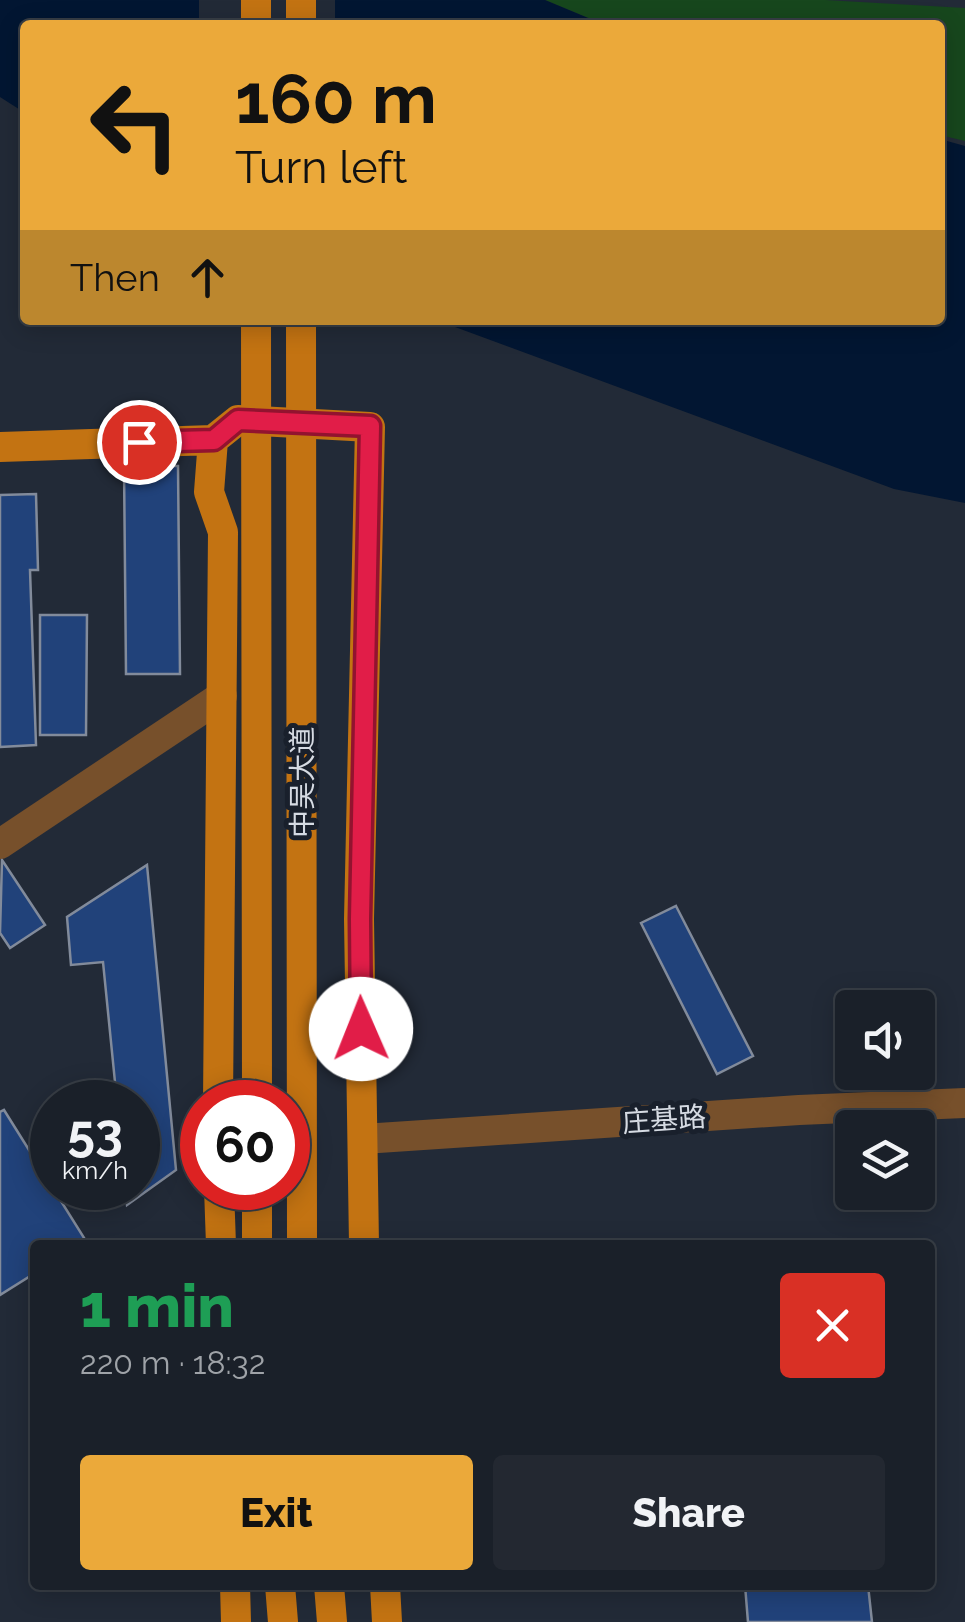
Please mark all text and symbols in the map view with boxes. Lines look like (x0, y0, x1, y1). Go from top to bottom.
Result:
text: 160 m (235, 57, 437, 139)
icon: left (70, 60, 200, 190)
text: Turn left (235, 141, 407, 194)
icon: ahead (180, 250, 235, 305)
text: Then (70, 255, 160, 300)
pin (97, 400, 182, 485)
icon: arrive (112, 415, 167, 470)
street label: 中吴大道 (286, 726, 319, 838)
position arrow (309, 977, 413, 1081)
map controls (835, 990, 935, 1210)
button: sound (835, 990, 935, 1090)
speed limit sign: 60 (180, 1080, 310, 1210)
street label: 庄基路 (621, 1100, 707, 1139)
text: 53 (67, 1103, 123, 1162)
button: layers (835, 1110, 935, 1210)
text: km/h (62, 1155, 128, 1185)
text: 1 min (80, 1271, 234, 1341)
button: close (780, 1273, 885, 1378)
text: 220 m · 18:32 (80, 1344, 265, 1381)
button: Exit (80, 1455, 473, 1570)
button: Share (493, 1455, 885, 1570)

